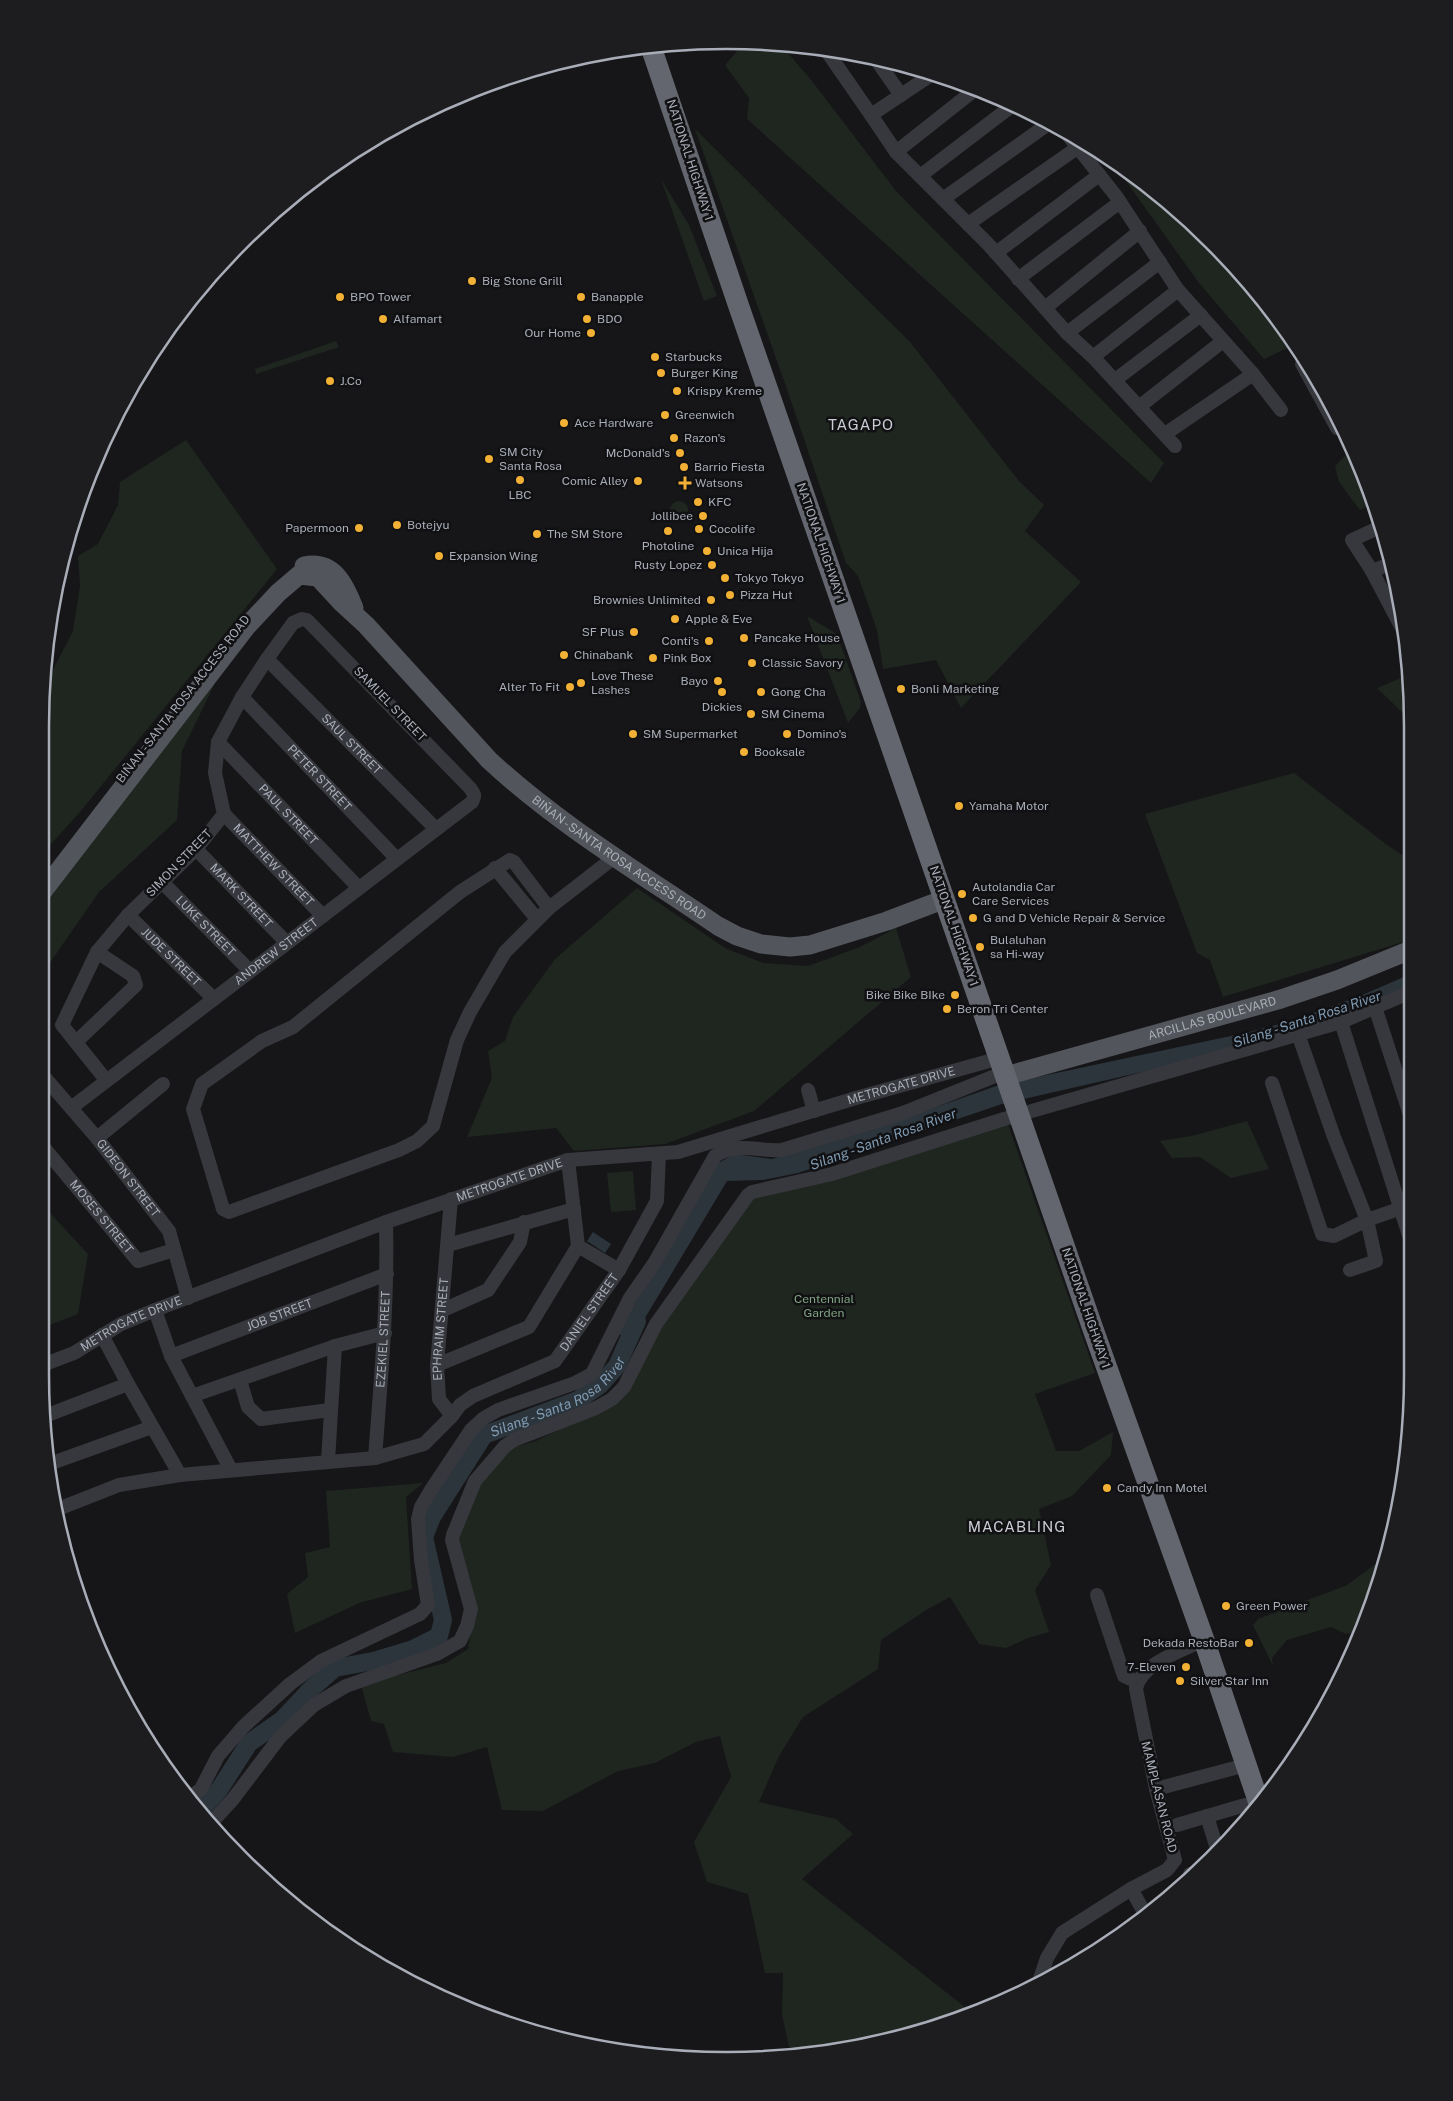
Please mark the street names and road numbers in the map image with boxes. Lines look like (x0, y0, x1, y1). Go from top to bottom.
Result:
street label: NATIONAL HIGHWAY 1 (664, 98, 716, 222)
street label: NATIONAL HIGHWAY 1 (794, 481, 848, 605)
street label: BIÑAN - SANTA ROSA ACCESS ROAD (113, 613, 253, 785)
street label: SAMUEL STREET (351, 664, 429, 744)
street label: SAUL STREET (319, 711, 385, 777)
street label: PETER STREET (284, 742, 354, 814)
street label: PAUL STREET (256, 781, 321, 848)
street label: BIÑAN - SANTA ROSA ACCESS ROAD (529, 793, 709, 923)
street label: MATTHEW STREET (230, 821, 316, 909)
street label: SIMON STREET (143, 826, 215, 900)
street label: MARK STREET (207, 861, 275, 931)
street label: NATIONAL HIGHWAY 1 (927, 864, 981, 988)
street label: LUKE STREET (173, 893, 238, 959)
street label: ANDREW STREET (232, 915, 321, 988)
street label: JUDE STREET (138, 925, 203, 989)
street label: ARCILLAS BOULEVARD (1146, 994, 1278, 1043)
street label: METROGATE DRIVE (845, 1064, 957, 1107)
street label: GIDEON STREET (94, 1137, 162, 1220)
street label: METROGATE DRIVE (454, 1155, 564, 1205)
street label: MOSES STREET (67, 1177, 136, 1256)
street label: NATIONAL HIGHWAY 1 (1059, 1246, 1113, 1370)
street label: DANIEL STREET (557, 1271, 621, 1354)
street label: EPHRAIM STREET (430, 1277, 451, 1381)
street label: EZEKIEL STREET (373, 1291, 393, 1388)
street label: METROGATE DRIVE (78, 1293, 184, 1354)
street label: JOB STREET (244, 1296, 315, 1334)
street label: MAMPLASAN ROAD (1138, 1740, 1180, 1854)

